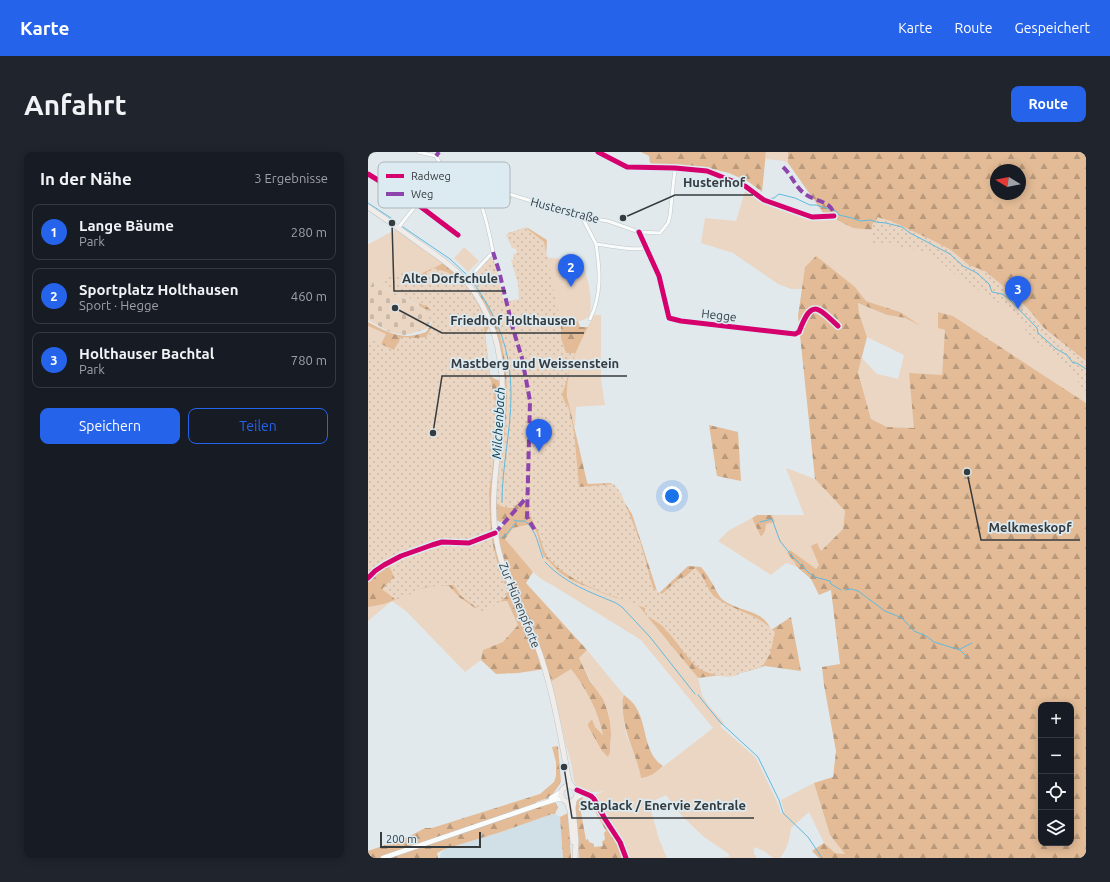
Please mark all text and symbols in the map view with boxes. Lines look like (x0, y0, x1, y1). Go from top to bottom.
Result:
text: Karte (20, 17, 69, 39)
text: Karte (898, 20, 932, 36)
text: Route (954, 20, 993, 36)
text: Gespeichert (1015, 20, 1090, 36)
button: Route (1011, 86, 1086, 122)
text: Anfahrt (24, 89, 127, 120)
legend (378, 162, 510, 208)
north arrow (990, 164, 1026, 200)
text: In der Nähe (40, 169, 132, 188)
text: Radweg (411, 170, 451, 182)
callout: Husterhof (675, 170, 753, 195)
text: 3 Ergebnisse (254, 171, 328, 185)
text: Husterhof (683, 175, 746, 189)
text: Weg (411, 188, 433, 200)
street label: Husterstraße (529, 195, 601, 225)
text: Lange Bäume (79, 217, 174, 234)
text: 1 (50, 225, 58, 239)
text: 280 m (291, 225, 327, 239)
text: Park (79, 234, 105, 248)
pin: 2 (558, 254, 584, 287)
callout: Alte Dorfschule (394, 266, 506, 291)
text: Alte Dorfschule (402, 271, 498, 285)
pin: 3 (1005, 276, 1031, 309)
text: Sportplatz Holthausen (79, 281, 239, 298)
text: 2 (50, 289, 58, 303)
text: 460 m (291, 289, 327, 303)
text: Sport · Hegge (79, 298, 159, 312)
street label: Hegge (701, 307, 737, 323)
callout: Friedhof Holthausen (442, 308, 584, 333)
text: Friedhof Holthausen (450, 313, 576, 327)
text: Holthauser Bachtal (79, 345, 214, 362)
callout: Mastberg und Weissenstein (442, 351, 627, 376)
text: 3 (50, 353, 58, 367)
text: 780 m (291, 353, 327, 367)
text: Mastberg und Weissenstein (451, 356, 619, 370)
text: Park (79, 362, 105, 376)
water label: Milchenbach (489, 387, 507, 459)
button: Speichern (40, 408, 180, 444)
button: Teilen (188, 408, 328, 444)
pin: 1 (526, 419, 552, 452)
your location (662, 486, 682, 506)
callout: Melkmeskopf (981, 515, 1080, 540)
text: Melkmeskopf (989, 520, 1072, 534)
street label: Zur Hünenpforte (497, 560, 543, 650)
map controls (1038, 702, 1074, 846)
button: + (1038, 702, 1074, 738)
button: − (1038, 738, 1074, 774)
button: locate (1038, 774, 1074, 810)
callout: Staplack / Enervie Zentrale (572, 793, 754, 818)
text: Staplack / Enervie Zentrale (580, 798, 746, 812)
button: layers (1038, 810, 1074, 846)
scale bar (380, 830, 481, 849)
text: 200 m (386, 833, 417, 845)

